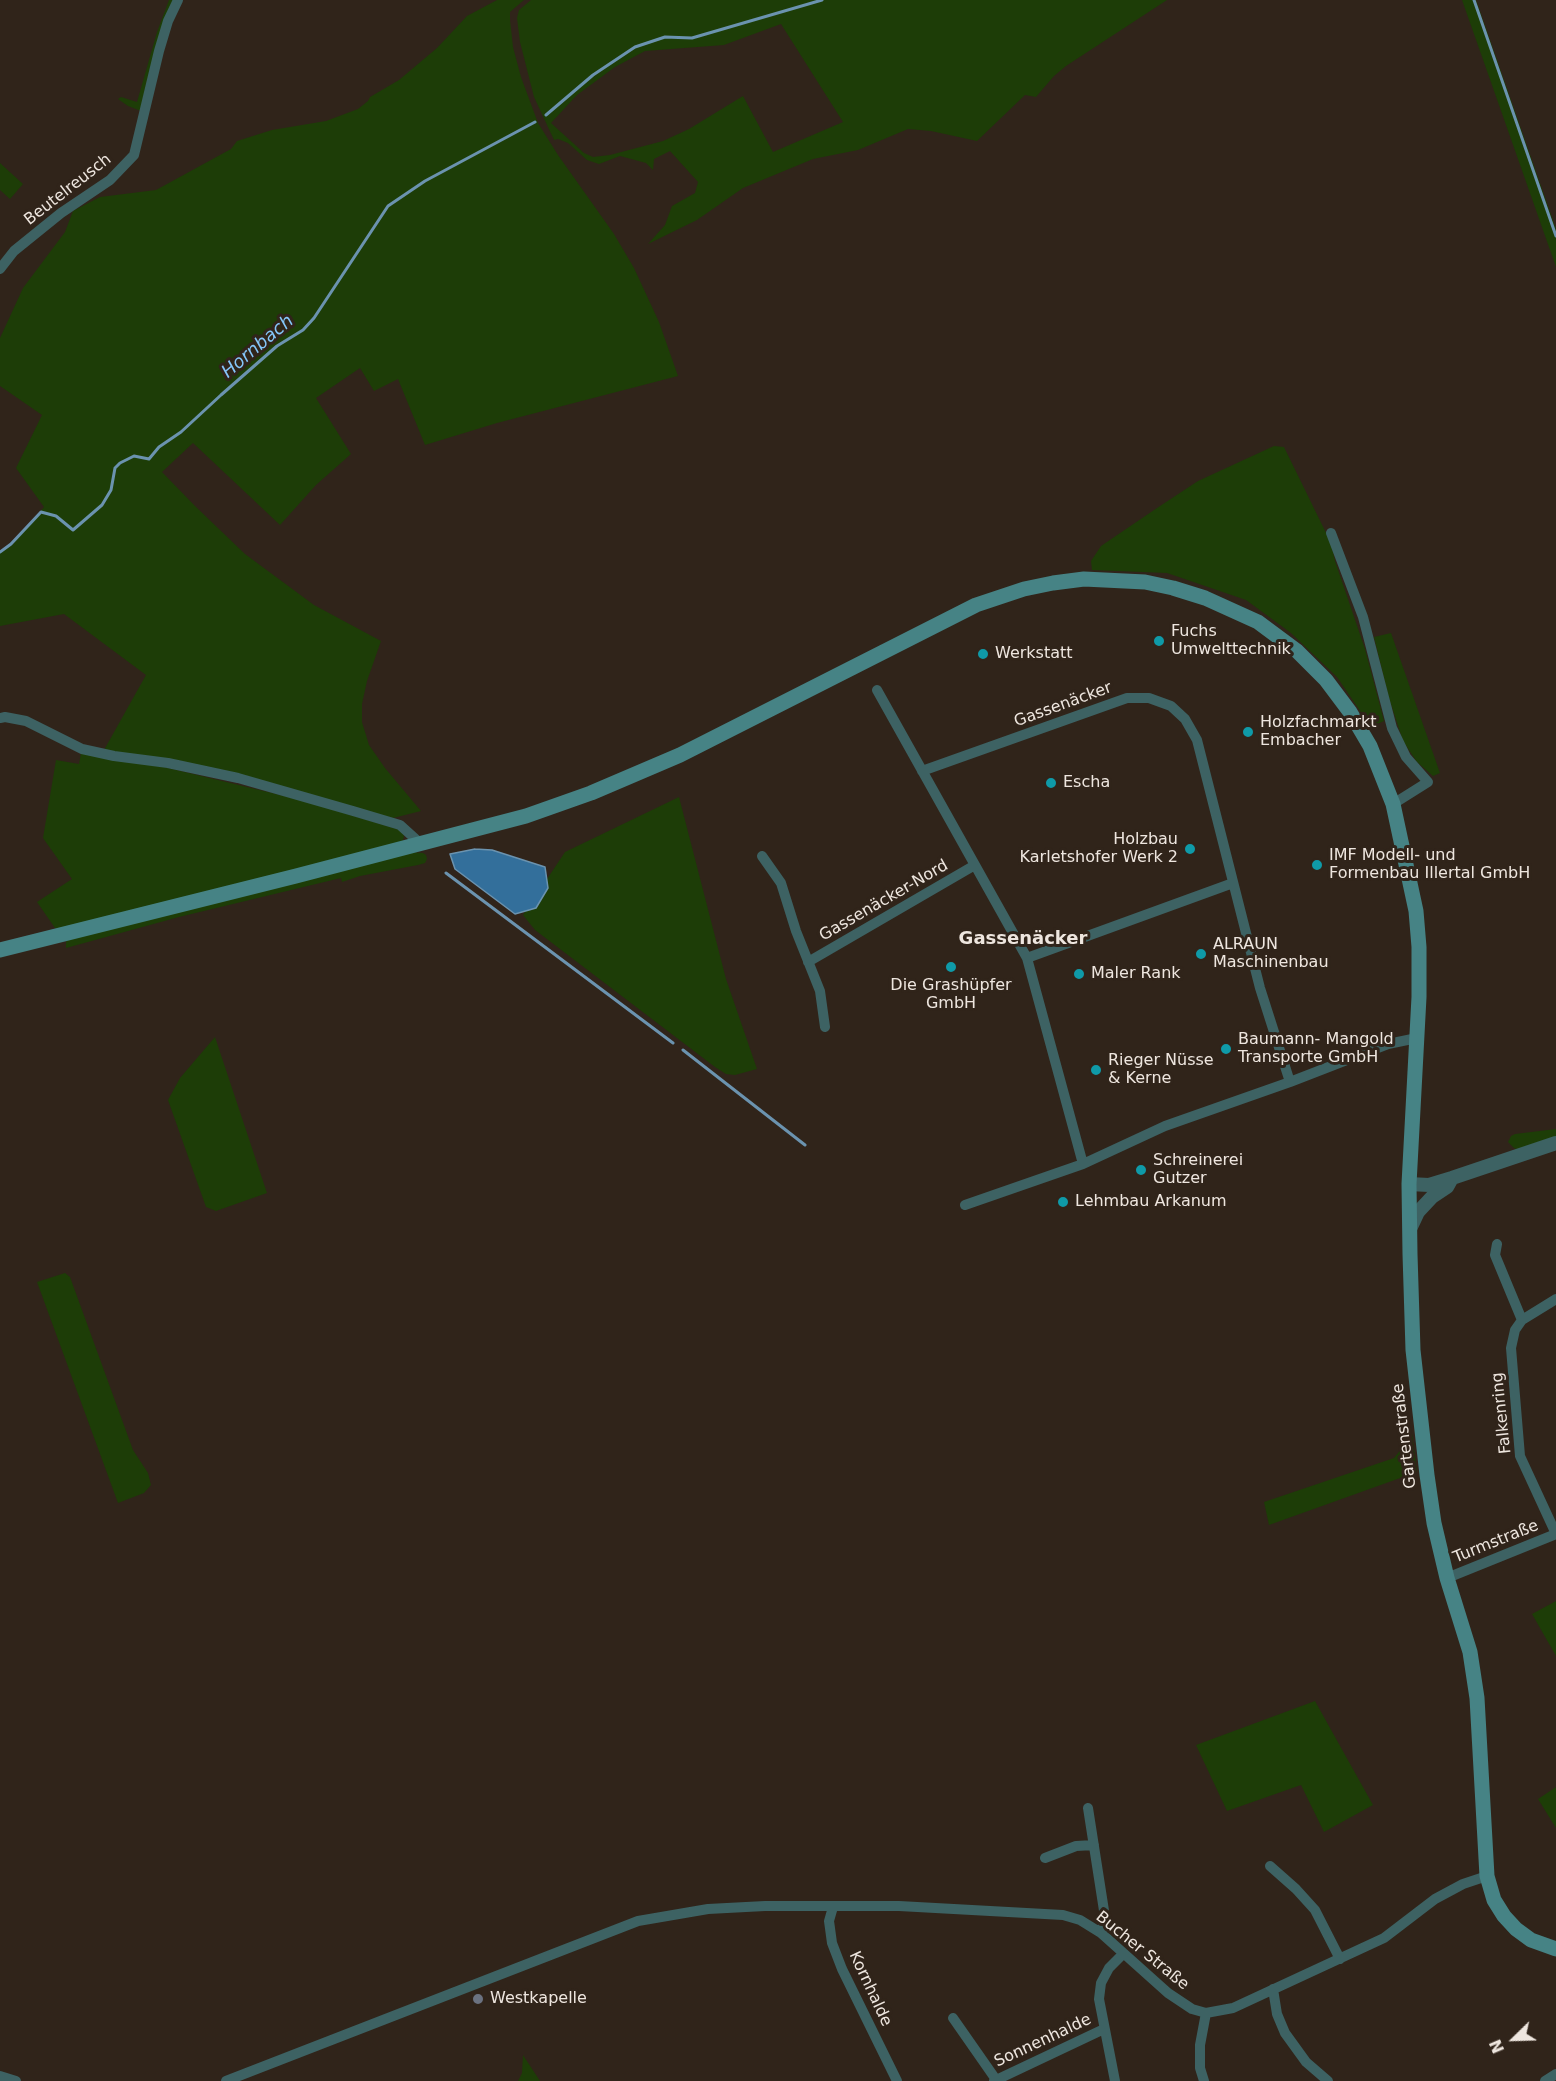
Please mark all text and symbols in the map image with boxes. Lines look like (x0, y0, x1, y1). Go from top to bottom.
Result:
street label: Beutelreusch (21, 150, 115, 230)
water label: Hornbach (218, 311, 298, 383)
place label: Fuchs Umwelttechnik (1171, 622, 1291, 660)
marker: Fuchs Umwelttechnik (1152, 634, 1166, 648)
place label: Werkstatt (995, 644, 1073, 664)
marker: Werkstatt (976, 647, 990, 661)
street label: Gassenäcker (1012, 678, 1114, 732)
place label: Holzfachmarkt Embacher (1260, 713, 1377, 751)
marker: Holzfachmarkt Embacher (1241, 725, 1255, 739)
place label: Escha (1063, 773, 1110, 793)
marker: Escha (1044, 776, 1058, 790)
place label: Holzbau Karletshofer Werk 2 (1020, 830, 1178, 868)
marker: Holzbau Karletshofer Werk 2 (1183, 842, 1197, 856)
place label: IMF Modell- und Formenbau Illertal GmbH (1329, 846, 1530, 884)
street label: Gassenäcker-Nord (816, 856, 952, 946)
marker: IMF Modell- und Formenbau Illertal GmbH (1310, 858, 1324, 872)
district label: Gassenäcker (959, 928, 1087, 950)
place label: ALRAUN Maschinenbau (1213, 935, 1329, 973)
marker: ALRAUN Maschinenbau (1194, 947, 1208, 961)
marker: Die Grashüpfer GmbH (944, 960, 958, 974)
place label: Maler Rank (1091, 964, 1181, 984)
marker: Maler Rank (1072, 967, 1086, 981)
place label: Die Grashüpfer GmbH (890, 976, 1012, 1014)
place label: Baumann- Mangold Transporte GmbH (1238, 1030, 1394, 1068)
marker: Baumann- Mangold Transporte GmbH (1219, 1042, 1233, 1056)
place label: Rieger Nüsse & Kerne (1108, 1051, 1214, 1089)
marker: Rieger Nüsse & Kerne (1089, 1063, 1103, 1077)
place label: Schreinerei Gutzer (1153, 1151, 1243, 1189)
marker: Schreinerei Gutzer (1134, 1163, 1148, 1177)
place label: Lehmbau Arkanum (1075, 1192, 1227, 1212)
marker: Lehmbau Arkanum (1056, 1195, 1070, 1209)
street label: Falkenring (1488, 1371, 1516, 1455)
street label: Gartenstraße (1389, 1382, 1421, 1490)
street label: Turmstraße (1451, 1516, 1541, 1568)
street label: Bucher Straße (1092, 1908, 1192, 1994)
street label: Kornhalde (844, 1949, 896, 2029)
place label: Westkapelle (490, 1989, 587, 2009)
marker: Westkapelle (471, 1992, 485, 2006)
north arrow (1484, 2009, 1544, 2069)
street label: Sonnenhalde (992, 2010, 1094, 2072)
text: N (1486, 2036, 1508, 2056)

